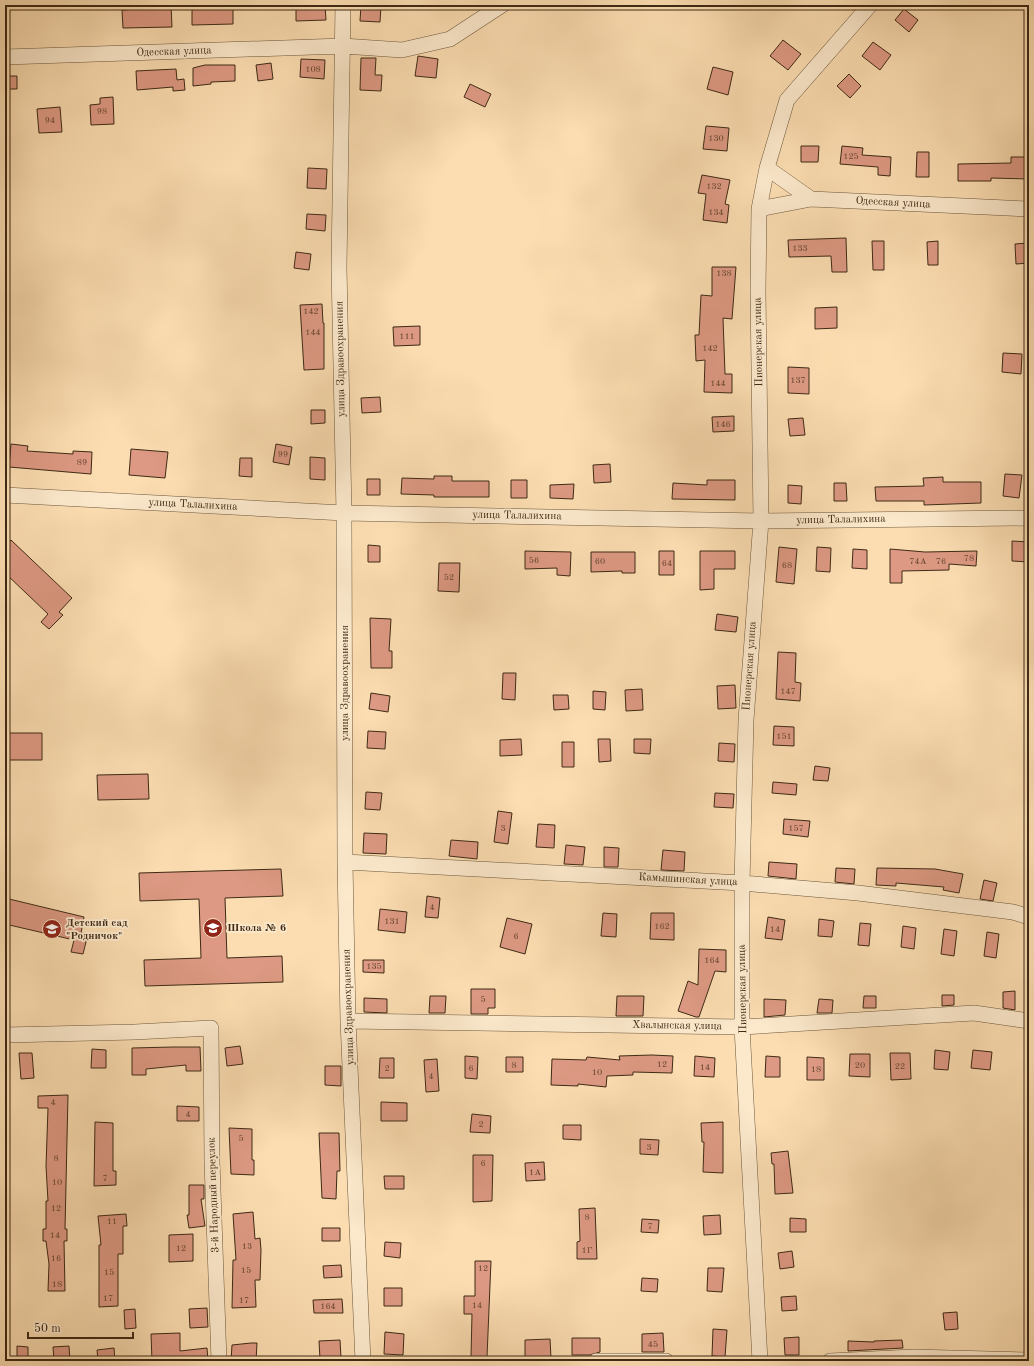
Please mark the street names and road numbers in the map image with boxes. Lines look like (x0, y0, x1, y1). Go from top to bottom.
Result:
street label: Одесская улица (136, 45, 212, 59)
street label: Одесская улица (855, 196, 931, 210)
street label: Пионерская улица (753, 297, 765, 387)
street label: улица Здравоохранения (334, 301, 348, 417)
street label: улица Талалихина (148, 497, 239, 513)
street label: улица Талалихина (472, 510, 562, 522)
street label: улица Талалихина (796, 514, 886, 526)
street label: Пионерская улица (741, 620, 759, 711)
street label: улица Здравоохранения (340, 625, 351, 741)
street label: Камышинская улица (638, 872, 739, 888)
street label: Пионерская улица (737, 944, 749, 1034)
street label: улица Здравоохранения (341, 948, 357, 1065)
street label: Хвалынская улица (632, 1020, 723, 1032)
street label: 3-й Народный переулок (206, 1137, 222, 1253)

